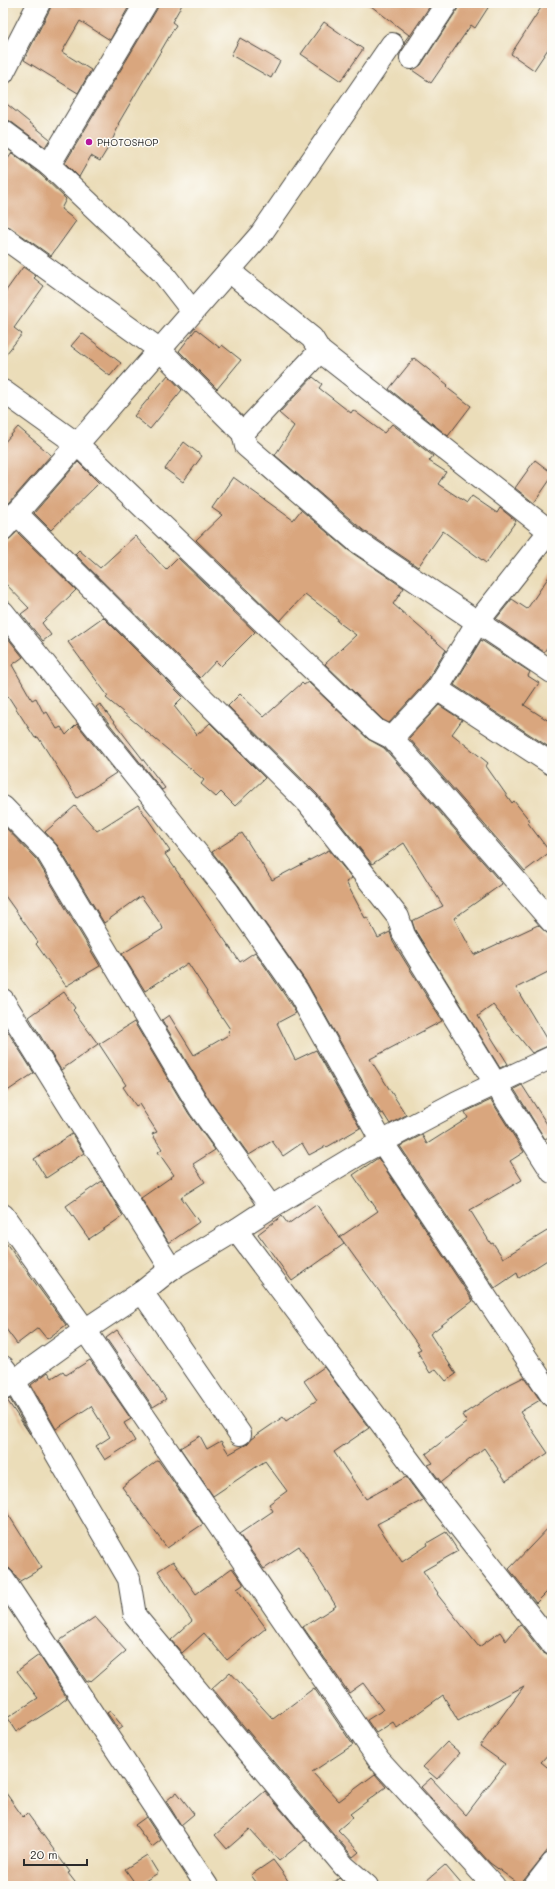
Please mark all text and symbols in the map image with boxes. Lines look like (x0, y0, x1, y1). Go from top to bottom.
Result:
place label: PHOTOSHOP (97, 135, 158, 149)
marker: PHOTOSHOP (84, 137, 94, 147)
scale bar (24, 1841, 87, 1867)
text: 20 m (30, 1846, 58, 1862)

